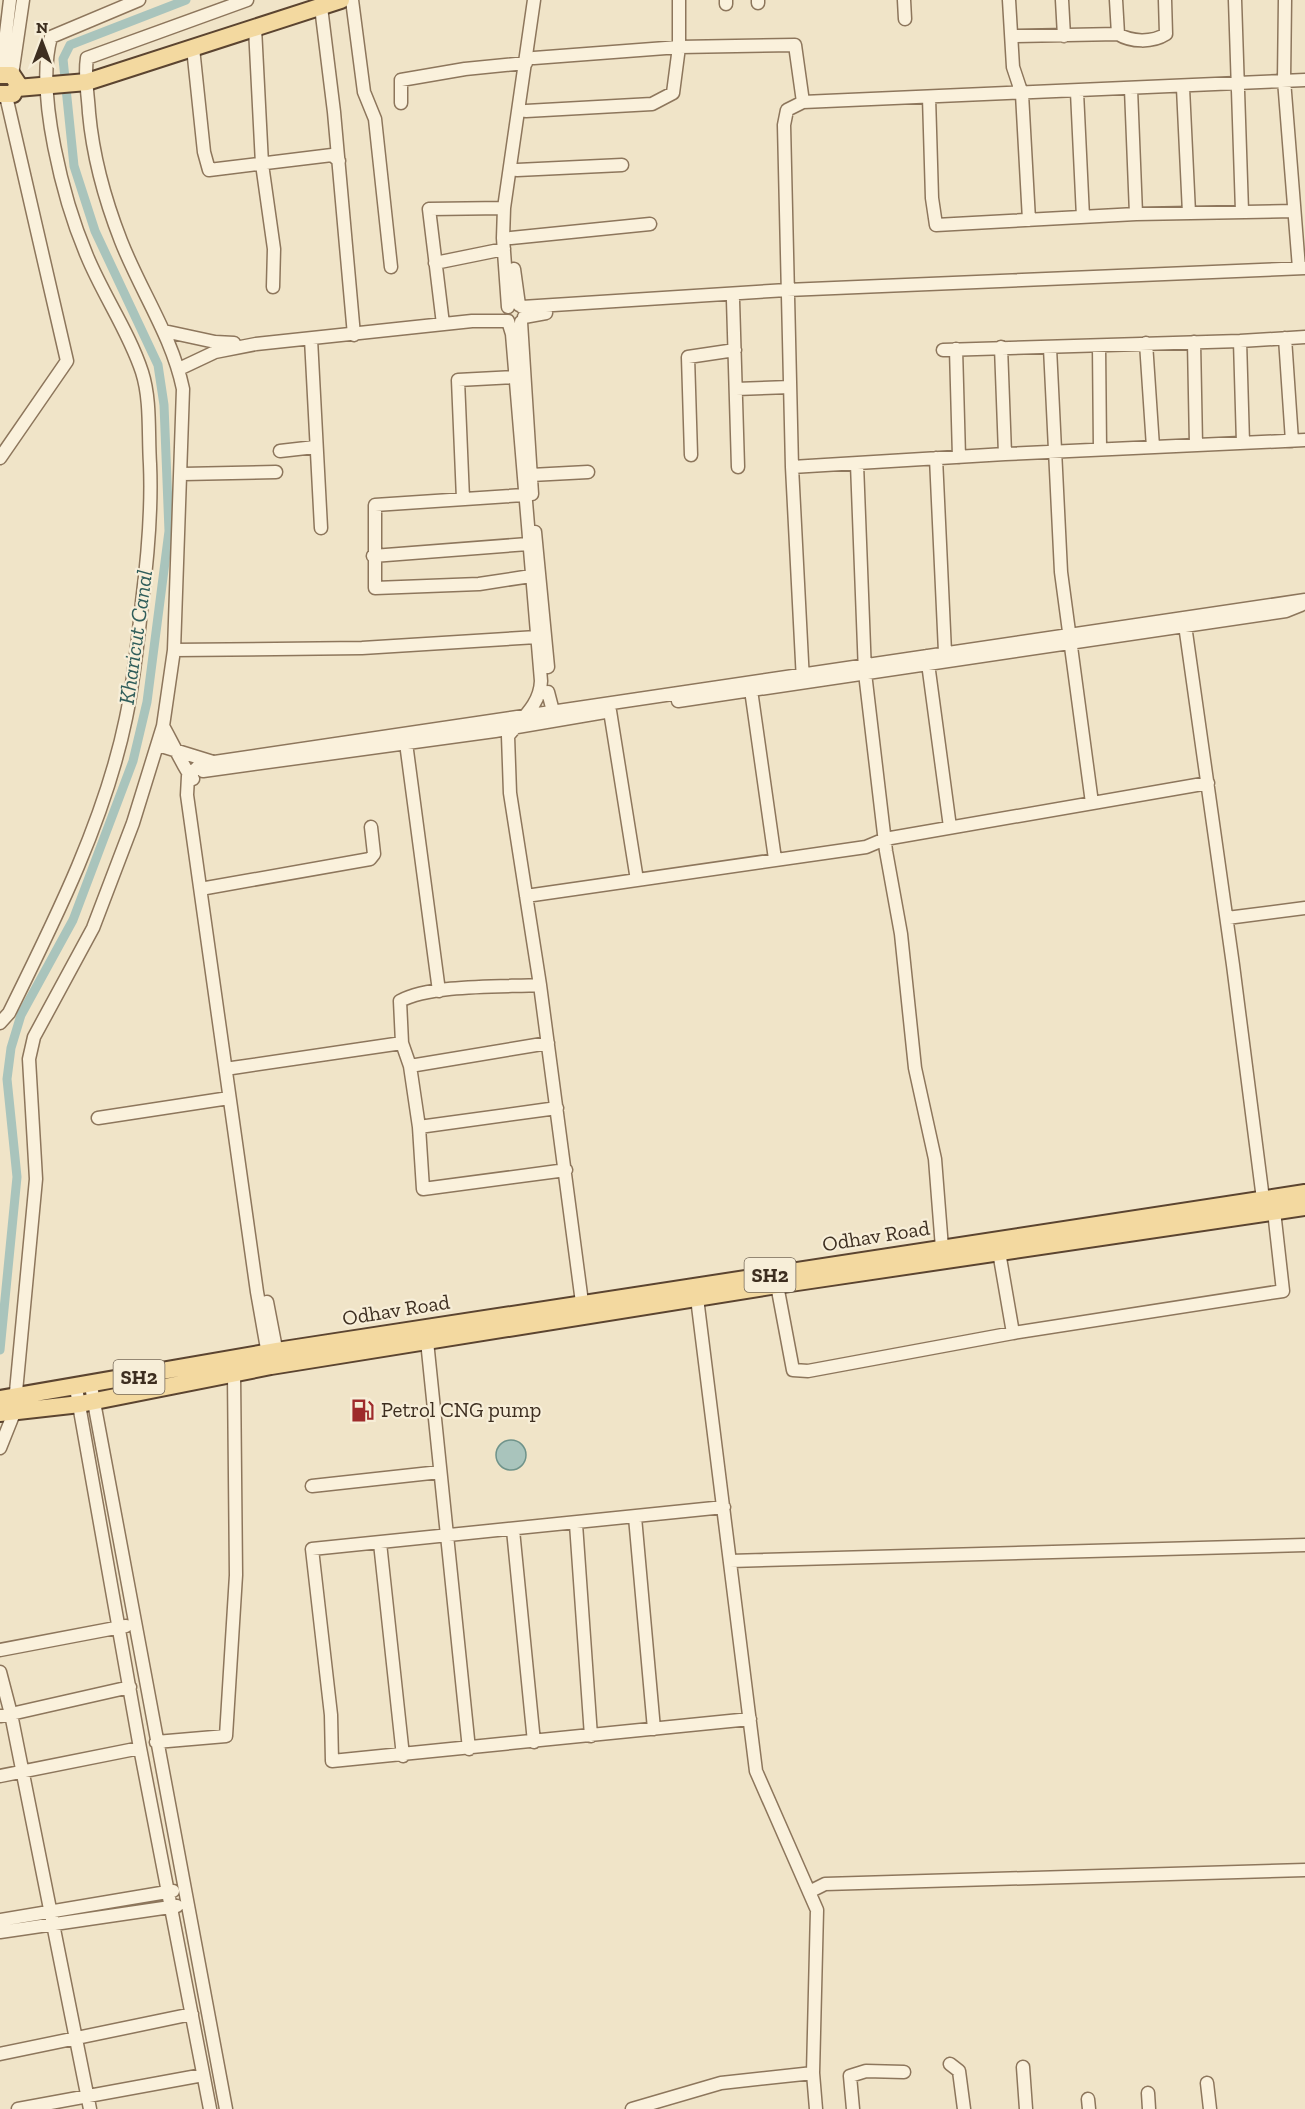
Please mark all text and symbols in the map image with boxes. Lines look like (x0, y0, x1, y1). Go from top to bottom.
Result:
north arrow (12, 12, 72, 72)
text: N (36, 18, 48, 37)
water label: Kharicut Canal (113, 568, 158, 706)
street label: Odhav Road (820, 1215, 932, 1256)
road number: SH2 (744, 1258, 796, 1292)
street label: Odhav Road (340, 1289, 452, 1330)
road number: SH2 (114, 1360, 164, 1394)
fuel station icon: Petrol CNG pump (350, 1397, 376, 1423)
place label: Petrol CNG pump (381, 1397, 541, 1422)

